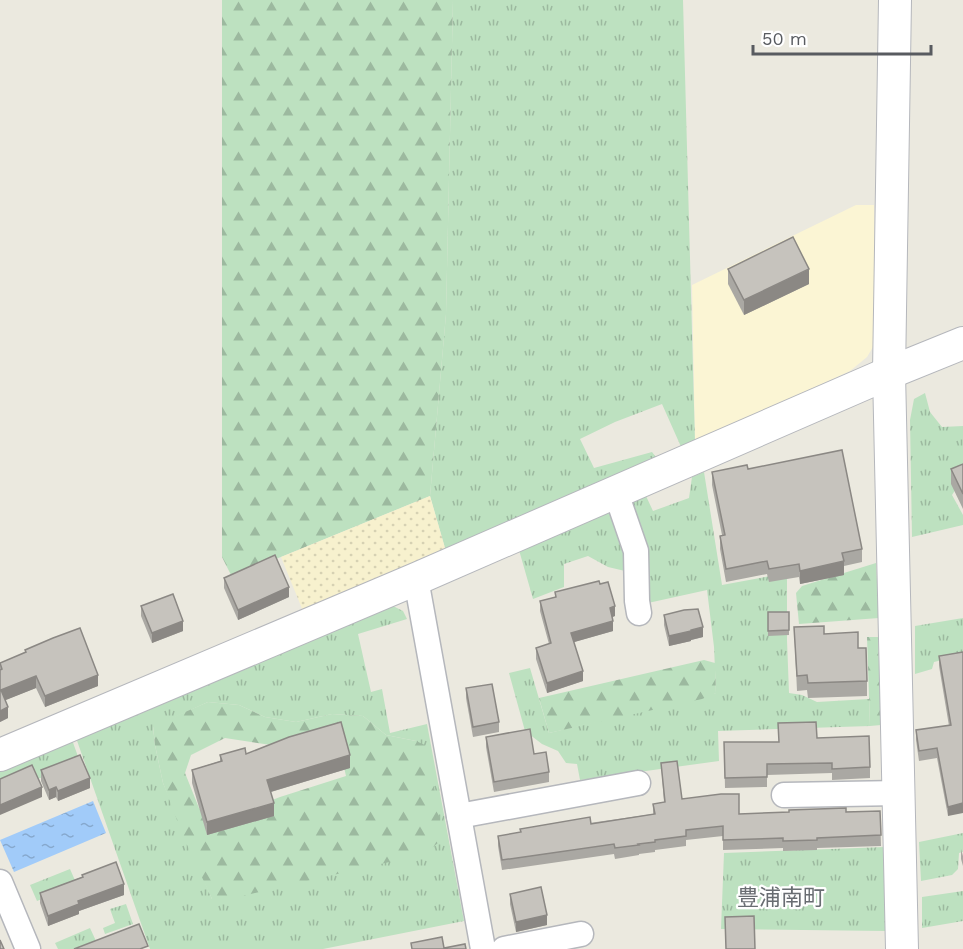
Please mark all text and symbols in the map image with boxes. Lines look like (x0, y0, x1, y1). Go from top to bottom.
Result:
scale bar (753, 18, 932, 56)
text: 50 m (762, 28, 807, 49)
district label: 豊浦南町 (737, 885, 825, 910)

